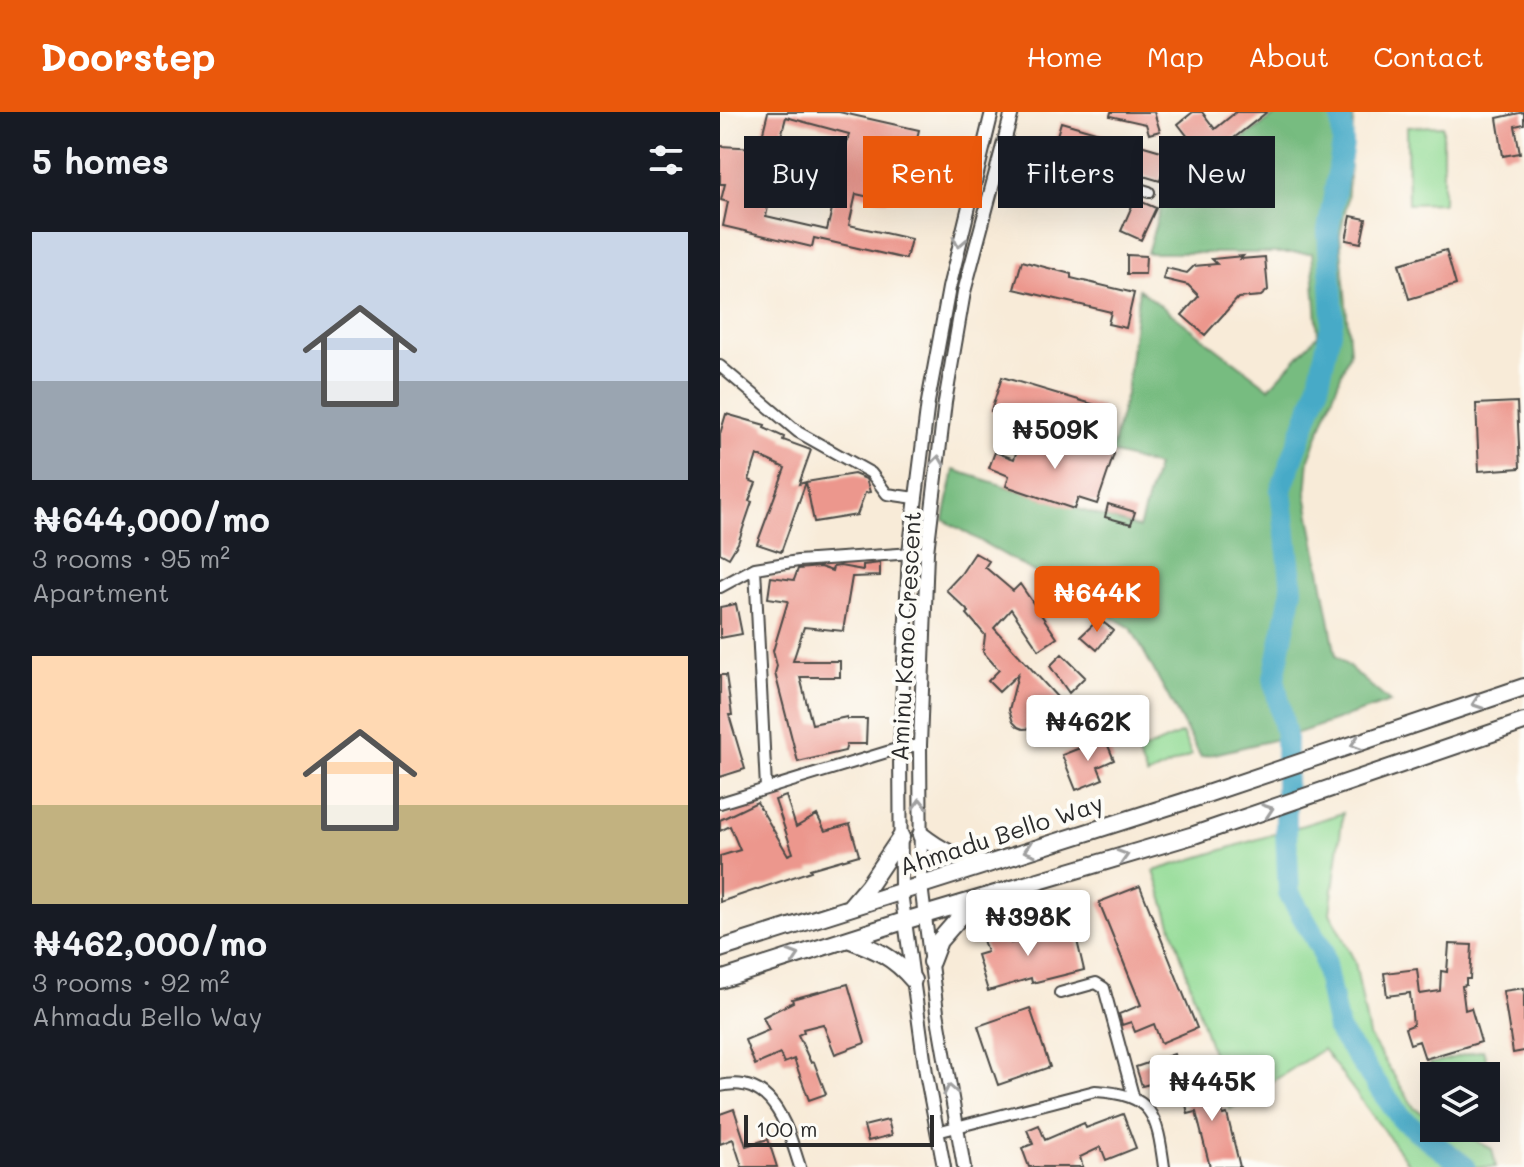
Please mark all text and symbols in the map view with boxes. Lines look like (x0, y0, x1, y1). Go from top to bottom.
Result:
text: Doorstep (40, 31, 216, 81)
text: Home (1027, 38, 1103, 74)
text: Map (1147, 38, 1204, 74)
text: About (1248, 38, 1329, 74)
text: Contact (1373, 38, 1484, 74)
chip: Buy (744, 136, 847, 208)
chip: Rent (863, 136, 982, 208)
chip: Filters (998, 136, 1143, 208)
chip: New (1159, 136, 1275, 208)
text: 5 homes (32, 138, 169, 183)
icon: filters (644, 138, 688, 182)
one-way arrow (951, 234, 968, 248)
icon: home (288, 284, 432, 428)
pin: ₦509K (999, 403, 1111, 471)
text: ₦509K (1011, 412, 1099, 446)
one-way arrow (929, 454, 946, 467)
text: ₦644,000/mo (32, 496, 270, 541)
street label: Aminu Kano Crescent (883, 510, 927, 762)
text: 3 rooms · 95 m² (32, 541, 230, 575)
pin: ₦644K (1041, 566, 1153, 634)
text: Apartment (32, 575, 169, 609)
text: ₦644K (1052, 575, 1142, 609)
one-way arrow (1471, 693, 1485, 710)
pin: ₦462K (1032, 695, 1144, 763)
text: ₦462K (1044, 704, 1132, 738)
icon: home (288, 708, 432, 852)
one-way arrow (1349, 734, 1363, 750)
street label: Ahmadu Bello Way (895, 786, 1107, 882)
one-way arrow (911, 797, 929, 810)
one-way arrow (1260, 803, 1274, 819)
one-way arrow (1022, 841, 1036, 857)
one-way arrow (1116, 849, 1130, 865)
pin: ₦398K (972, 890, 1084, 958)
text: ₦398K (984, 899, 1072, 933)
text: ₦462,000/mo (32, 920, 267, 965)
one-way arrow (787, 949, 801, 965)
text: 3 rooms · 92 m² (32, 965, 230, 999)
text: Ahmadu Bello Way (32, 999, 262, 1033)
pin: ₦445K (1156, 1055, 1268, 1123)
map controls (1420, 1062, 1500, 1142)
button: layers (1420, 1062, 1500, 1142)
text: ₦445K (1168, 1064, 1256, 1098)
one-way arrow (943, 1084, 960, 1097)
scale bar (744, 1111, 934, 1147)
text: 100 m (756, 1114, 818, 1143)

